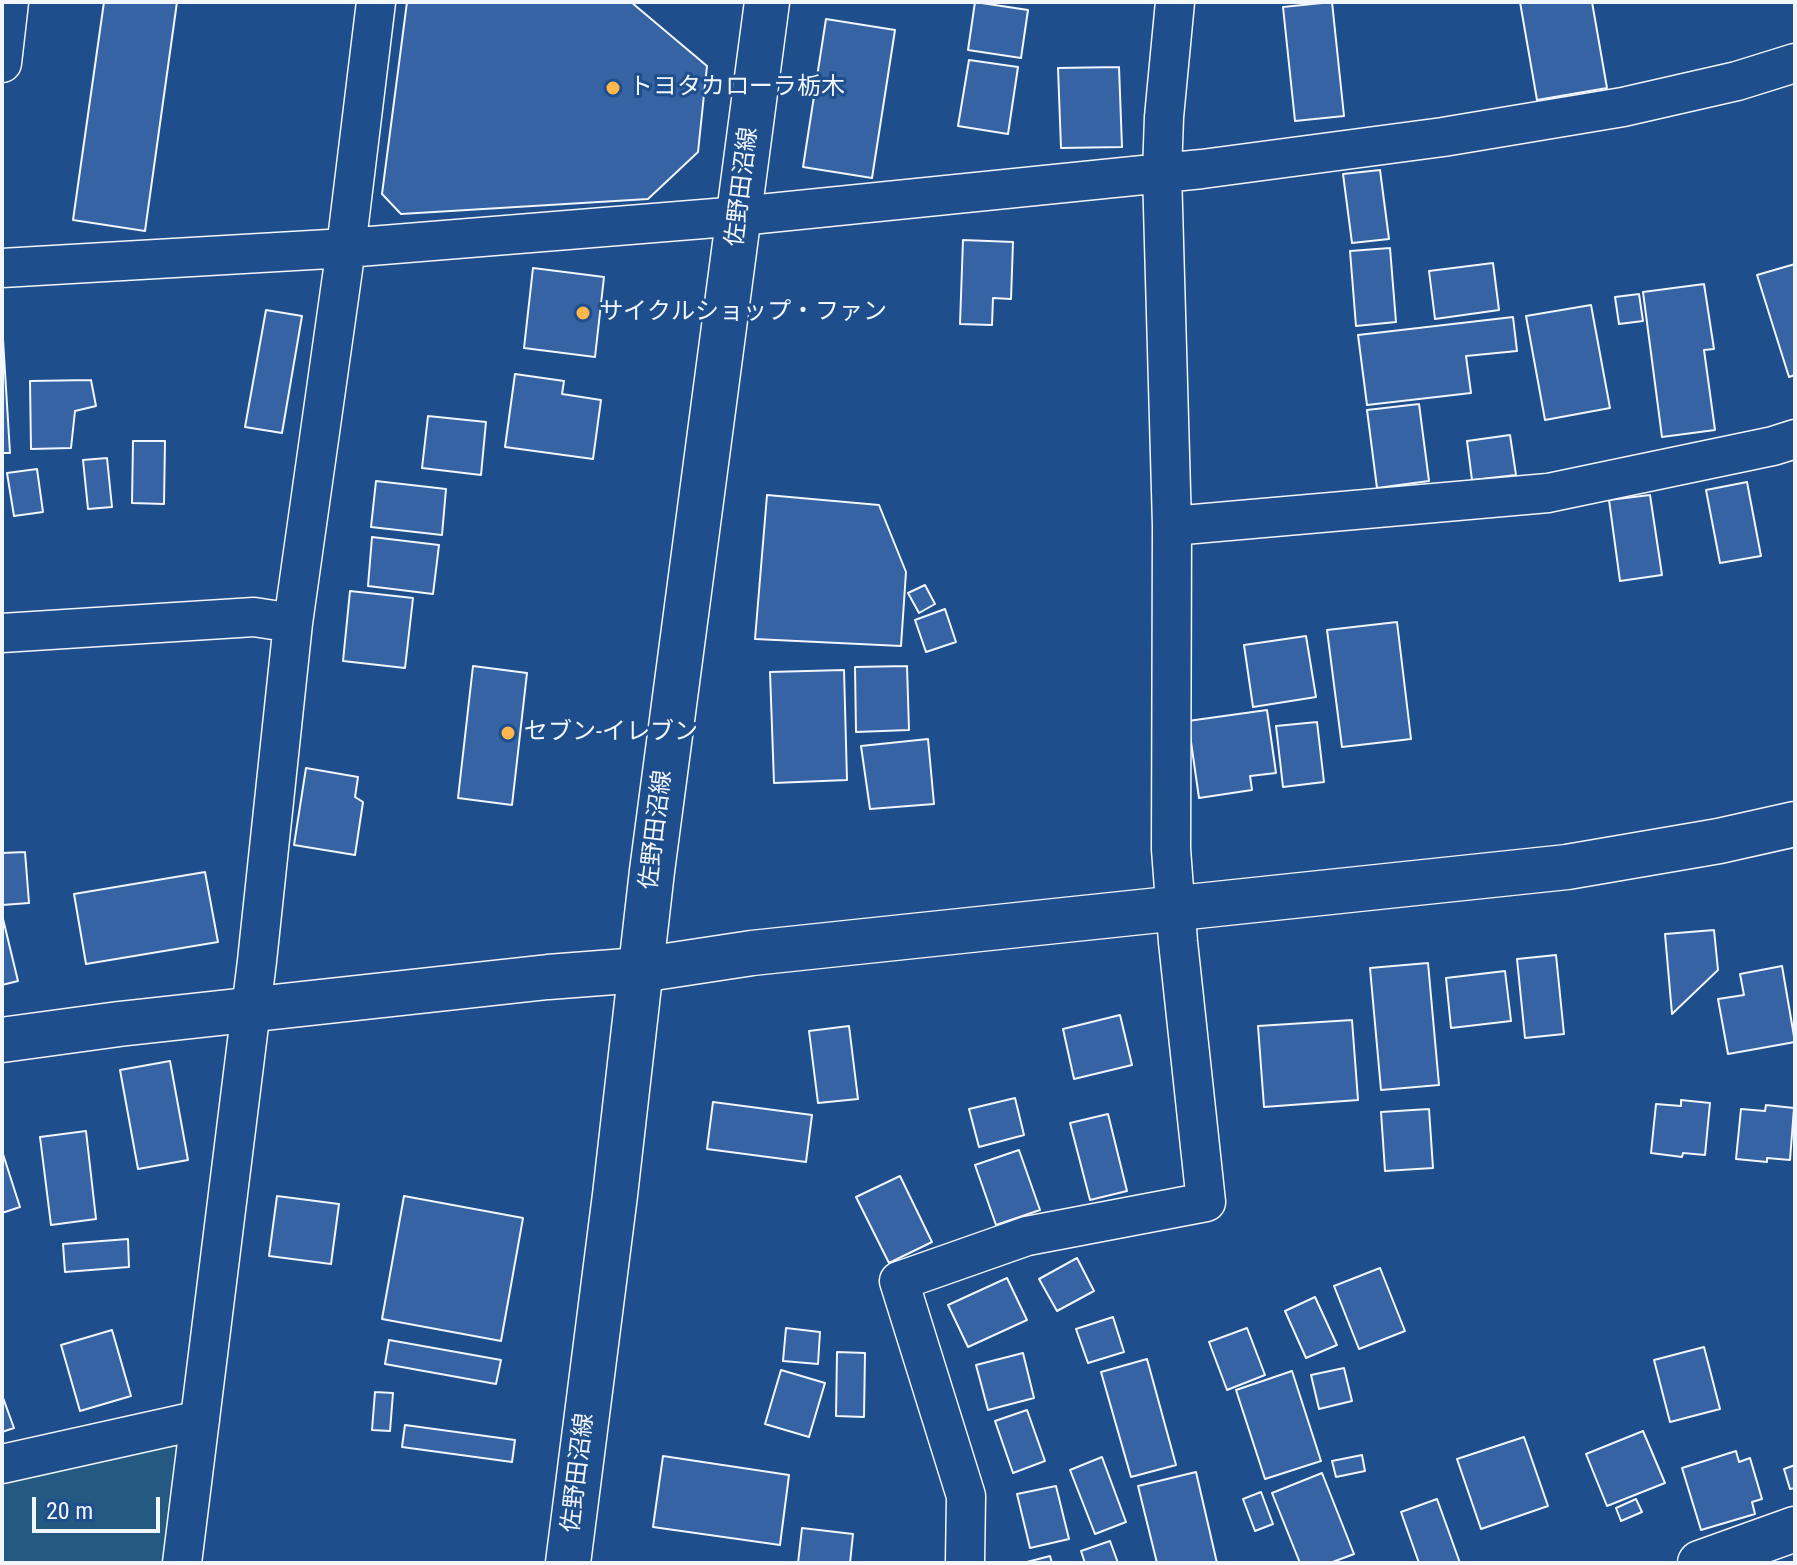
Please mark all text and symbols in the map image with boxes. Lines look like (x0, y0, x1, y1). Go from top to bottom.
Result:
place label: トヨタカローラ栃木 (629, 74, 845, 102)
marker: トヨタカローラ栃木 (604, 79, 622, 97)
street label: 佐野田沼線 (721, 126, 765, 248)
place label: サイクルショップ・ファン (599, 299, 887, 327)
marker: サイクルショップ・ファン (574, 304, 592, 322)
place label: セブン-イレブン (524, 719, 698, 747)
marker: セブン-イレブン (499, 724, 517, 742)
street label: 佐野田沼線 (635, 769, 679, 891)
street label: 佐野田沼線 (557, 1412, 601, 1534)
scale bar (36, 1481, 164, 1531)
text: 20 m (46, 1497, 93, 1525)

